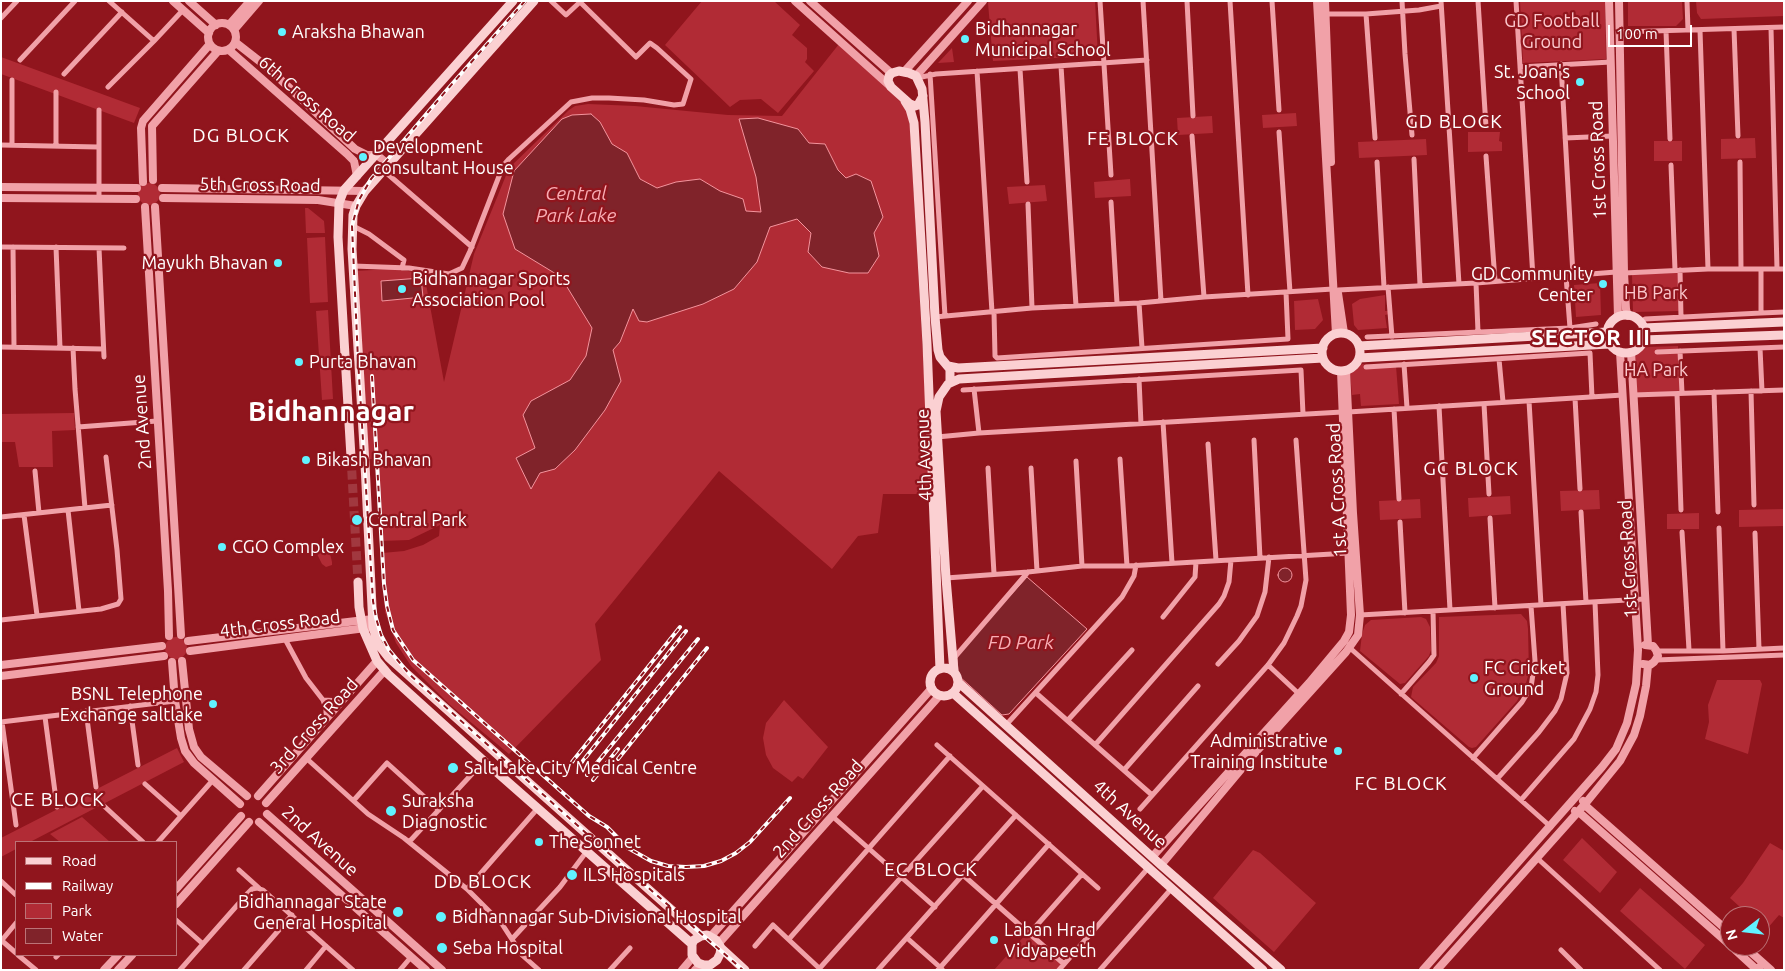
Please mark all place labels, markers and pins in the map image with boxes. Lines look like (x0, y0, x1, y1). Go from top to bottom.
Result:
place label: Bidhannagar Municipal School (975, 18, 1111, 60)
place label: Araksha Bhawan (292, 21, 425, 43)
marker: Araksha Bhawan (276, 26, 288, 38)
marker: Bidhannagar Municipal School (959, 33, 971, 45)
place label: St. Joan's School (1494, 61, 1570, 104)
marker: St. Joan's School (1574, 76, 1586, 88)
place label: Development consultant House (373, 136, 514, 178)
marker: Development consultant House (357, 151, 369, 163)
place label: Mayukh Bhavan (141, 252, 268, 274)
marker: Mayukh Bhavan (272, 257, 284, 269)
place label: GD Community Center (1471, 263, 1593, 306)
place label: Bidhannagar Sports Association Pool (412, 268, 570, 310)
marker: GD Community Center (1597, 278, 1609, 290)
marker: Bidhannagar Sports Association Pool (396, 283, 408, 295)
place label: Purta Bhavan (309, 351, 417, 373)
marker: Purta Bhavan (293, 356, 305, 368)
place label: Bikash Bhavan (316, 449, 432, 471)
marker: Bikash Bhavan (300, 454, 312, 466)
place label: Central Park (368, 509, 467, 531)
marker: Central Park (350, 513, 364, 527)
place label: CGO Complex (232, 536, 344, 558)
marker: CGO Complex (216, 541, 228, 553)
place label: FC Cricket Ground (1484, 657, 1565, 700)
marker: FC Cricket Ground (1468, 672, 1480, 684)
place label: BSNL Telephone Exchange saltlake (60, 683, 203, 726)
marker: BSNL Telephone Exchange saltlake (207, 698, 219, 710)
place label: Administrative Training Institute (1190, 730, 1328, 772)
marker: Administrative Training Institute (1332, 745, 1344, 757)
place label: Salt Lake City Medical Centre (464, 757, 697, 779)
marker: Salt Lake City Medical Centre (446, 761, 460, 775)
place label: Suraksha Diagnostic (402, 790, 487, 832)
marker: Suraksha Diagnostic (384, 804, 398, 818)
place label: The Sonnet (549, 831, 641, 853)
marker: The Sonnet (533, 836, 545, 848)
place label: ILS Hospitals (583, 864, 685, 886)
marker: ILS Hospitals (565, 868, 579, 882)
place label: Bidhannagar State General Hospital (238, 891, 387, 934)
marker: Bidhannagar State General Hospital (391, 905, 405, 919)
place label: Bidhannagar Sub-Divisional Hospital (452, 906, 742, 928)
marker: Bidhannagar Sub-Divisional Hospital (434, 910, 448, 924)
place label: Laban Hrad Vidyapeeth (1004, 919, 1097, 962)
marker: Laban Hrad Vidyapeeth (988, 934, 1000, 946)
place label: Seba Hospital (453, 937, 563, 959)
marker: Seba Hospital (435, 941, 449, 955)

